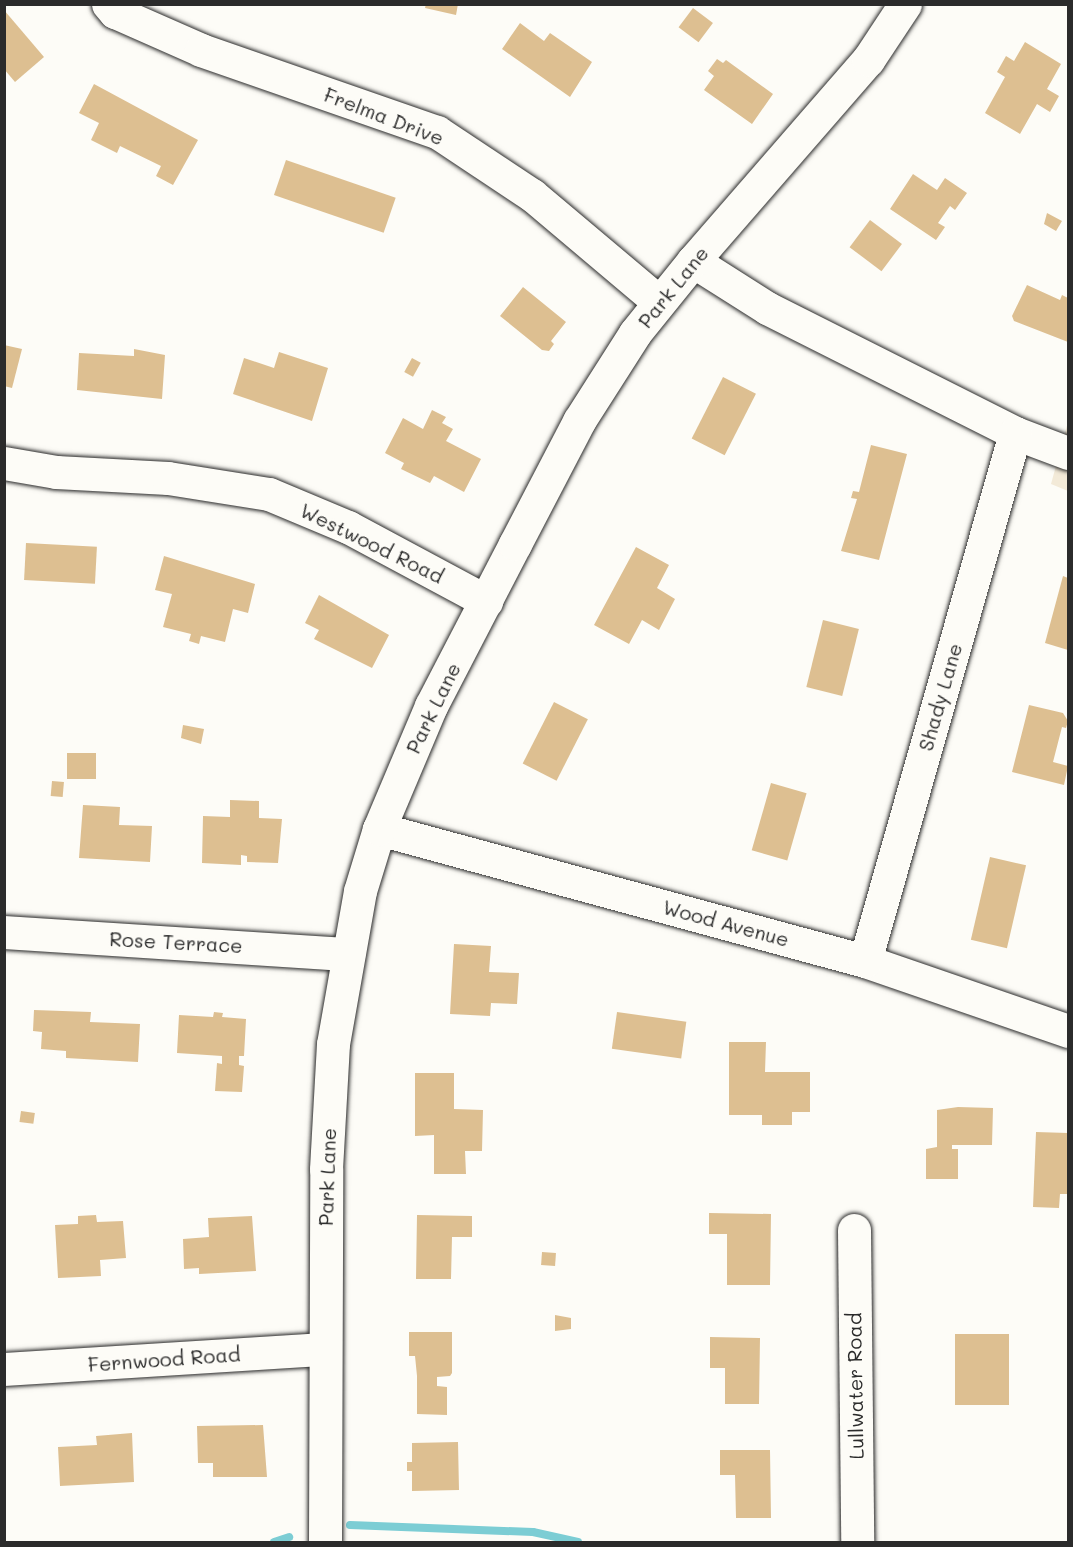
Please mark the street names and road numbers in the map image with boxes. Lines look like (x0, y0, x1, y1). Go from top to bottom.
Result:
street label: Frelma Drive (321, 82, 447, 150)
street label: Park Lane (633, 241, 713, 333)
street label: Westwood Road (296, 498, 448, 588)
street label: Shady Lane (913, 640, 967, 754)
street label: Park Lane (401, 659, 465, 757)
street label: Wood Avenue (660, 895, 792, 951)
street label: Rose Terrace (109, 927, 243, 957)
street label: Park Lane (313, 1128, 341, 1226)
street label: Lullwater Road (842, 1312, 868, 1460)
street label: Fernwood Road (87, 1342, 241, 1376)

